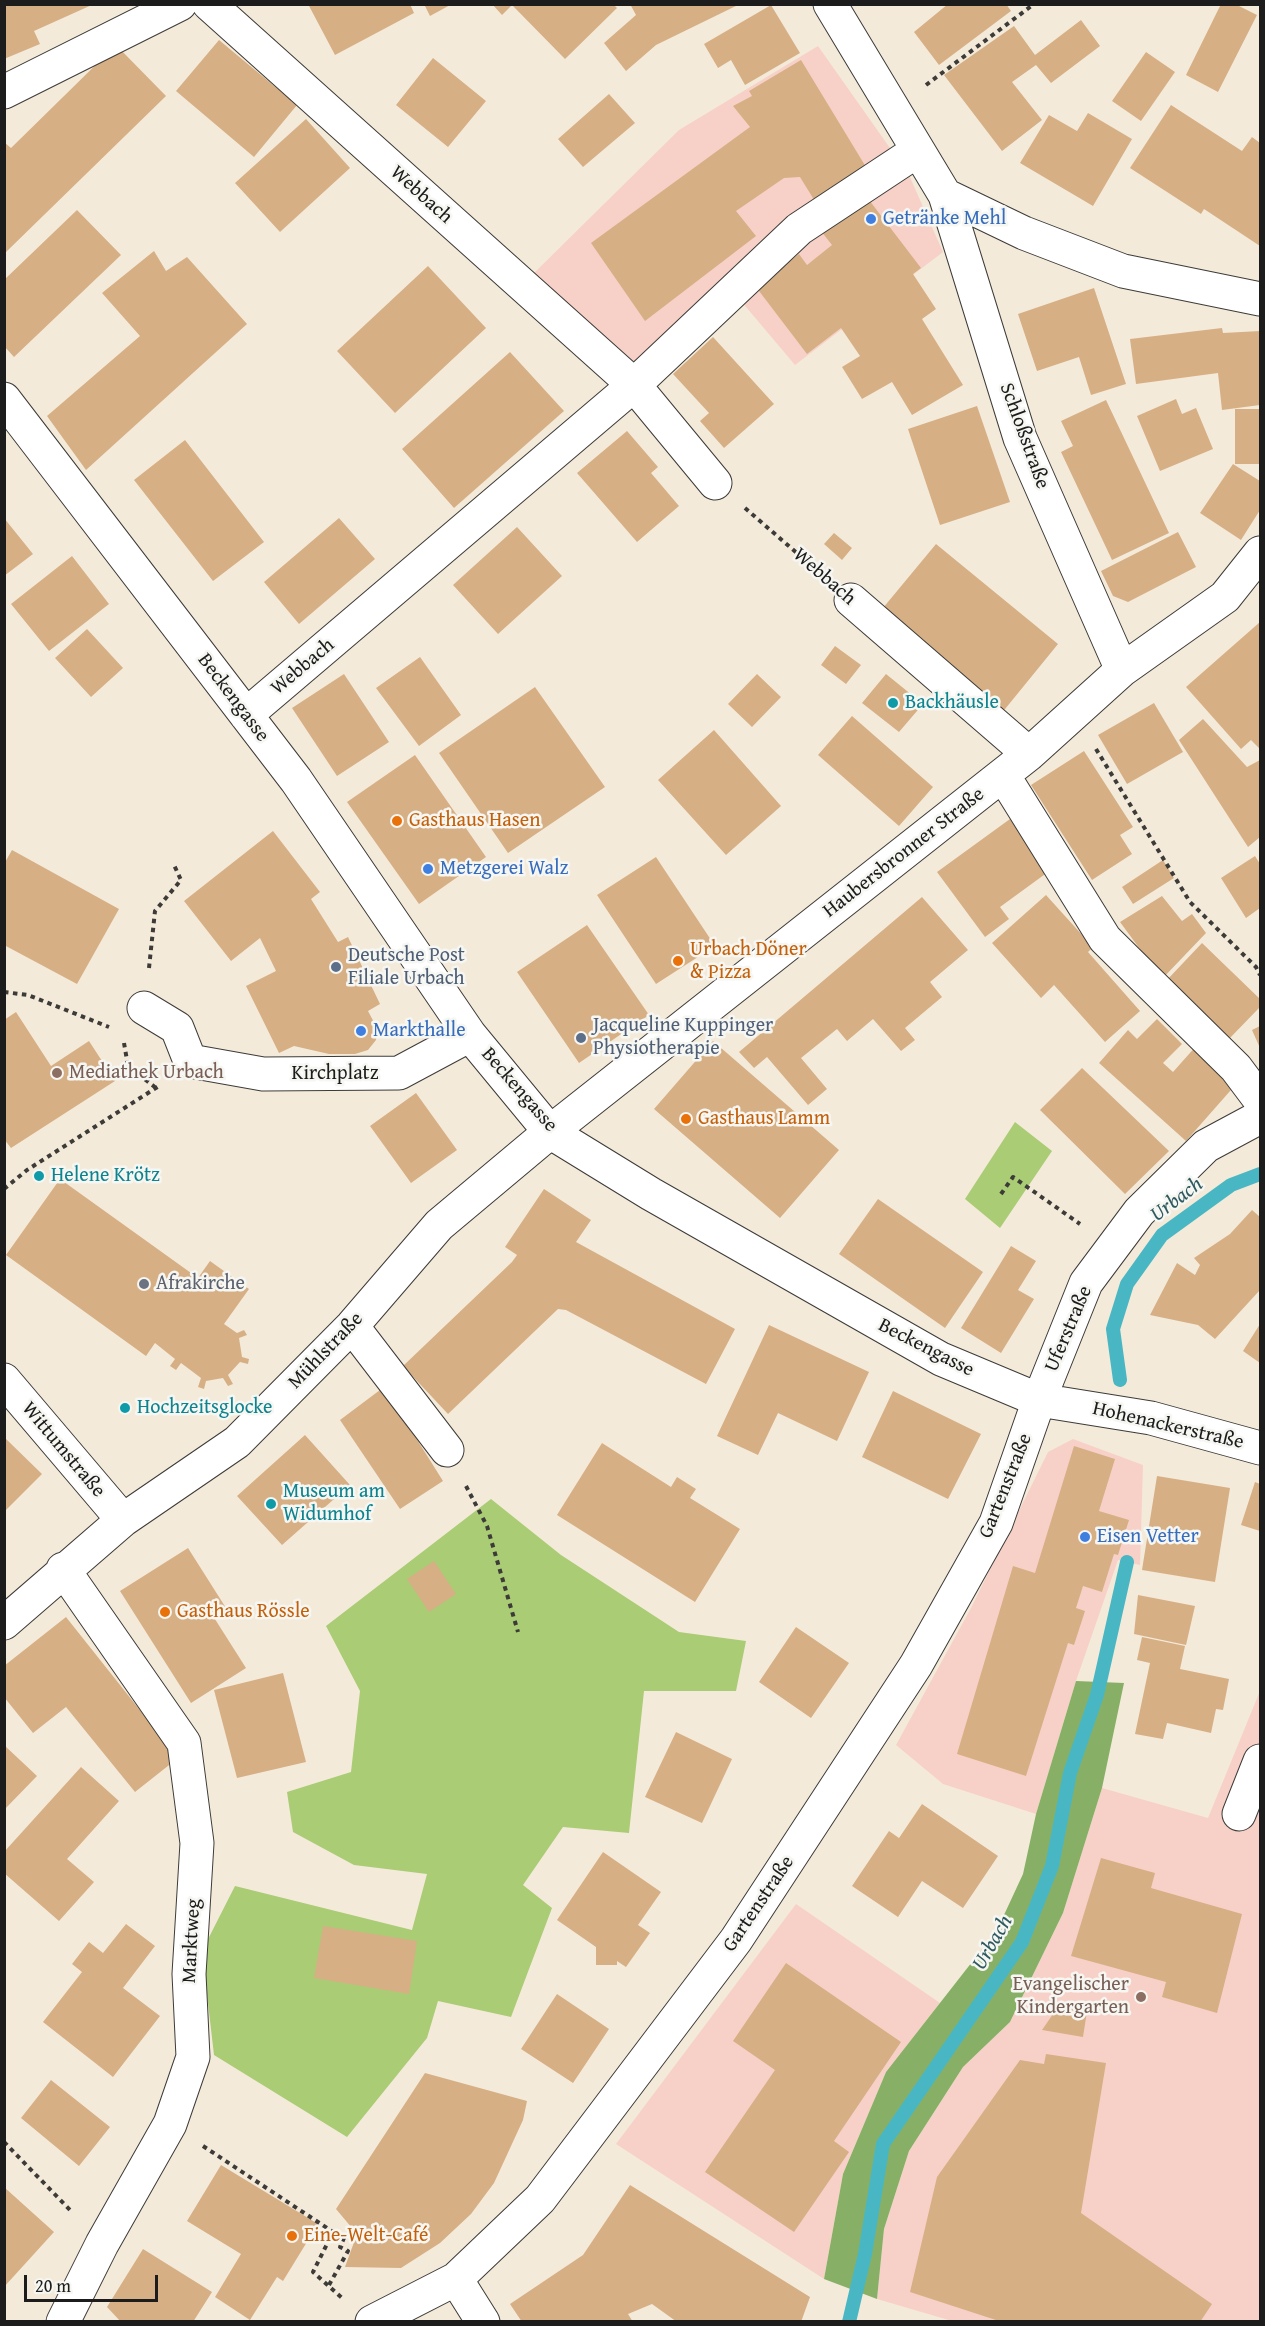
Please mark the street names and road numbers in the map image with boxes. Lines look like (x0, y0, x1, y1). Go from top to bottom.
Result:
street label: Webbach (385, 161, 457, 229)
street label: Schloßstraße (994, 380, 1054, 492)
street label: Webbach (788, 543, 860, 611)
street label: Webbach (266, 634, 340, 700)
street label: Beckengasse (192, 649, 274, 747)
street label: Haubersbronner Straße (819, 783, 989, 923)
street label: Beckengasse (476, 1043, 562, 1137)
street label: Kirchplatz (292, 1062, 378, 1086)
street label: Uferstraße (1040, 1283, 1098, 1375)
street label: Mühlstraße (283, 1308, 369, 1394)
street label: Beckengasse (874, 1314, 978, 1382)
street label: Wittumstraße (16, 1397, 110, 1503)
street label: Hohenackerstraße (1090, 1397, 1246, 1455)
street label: Gartenstraße (974, 1430, 1038, 1542)
street label: Gartenstraße (718, 1851, 800, 1957)
street label: Marktweg (178, 1898, 206, 1984)

